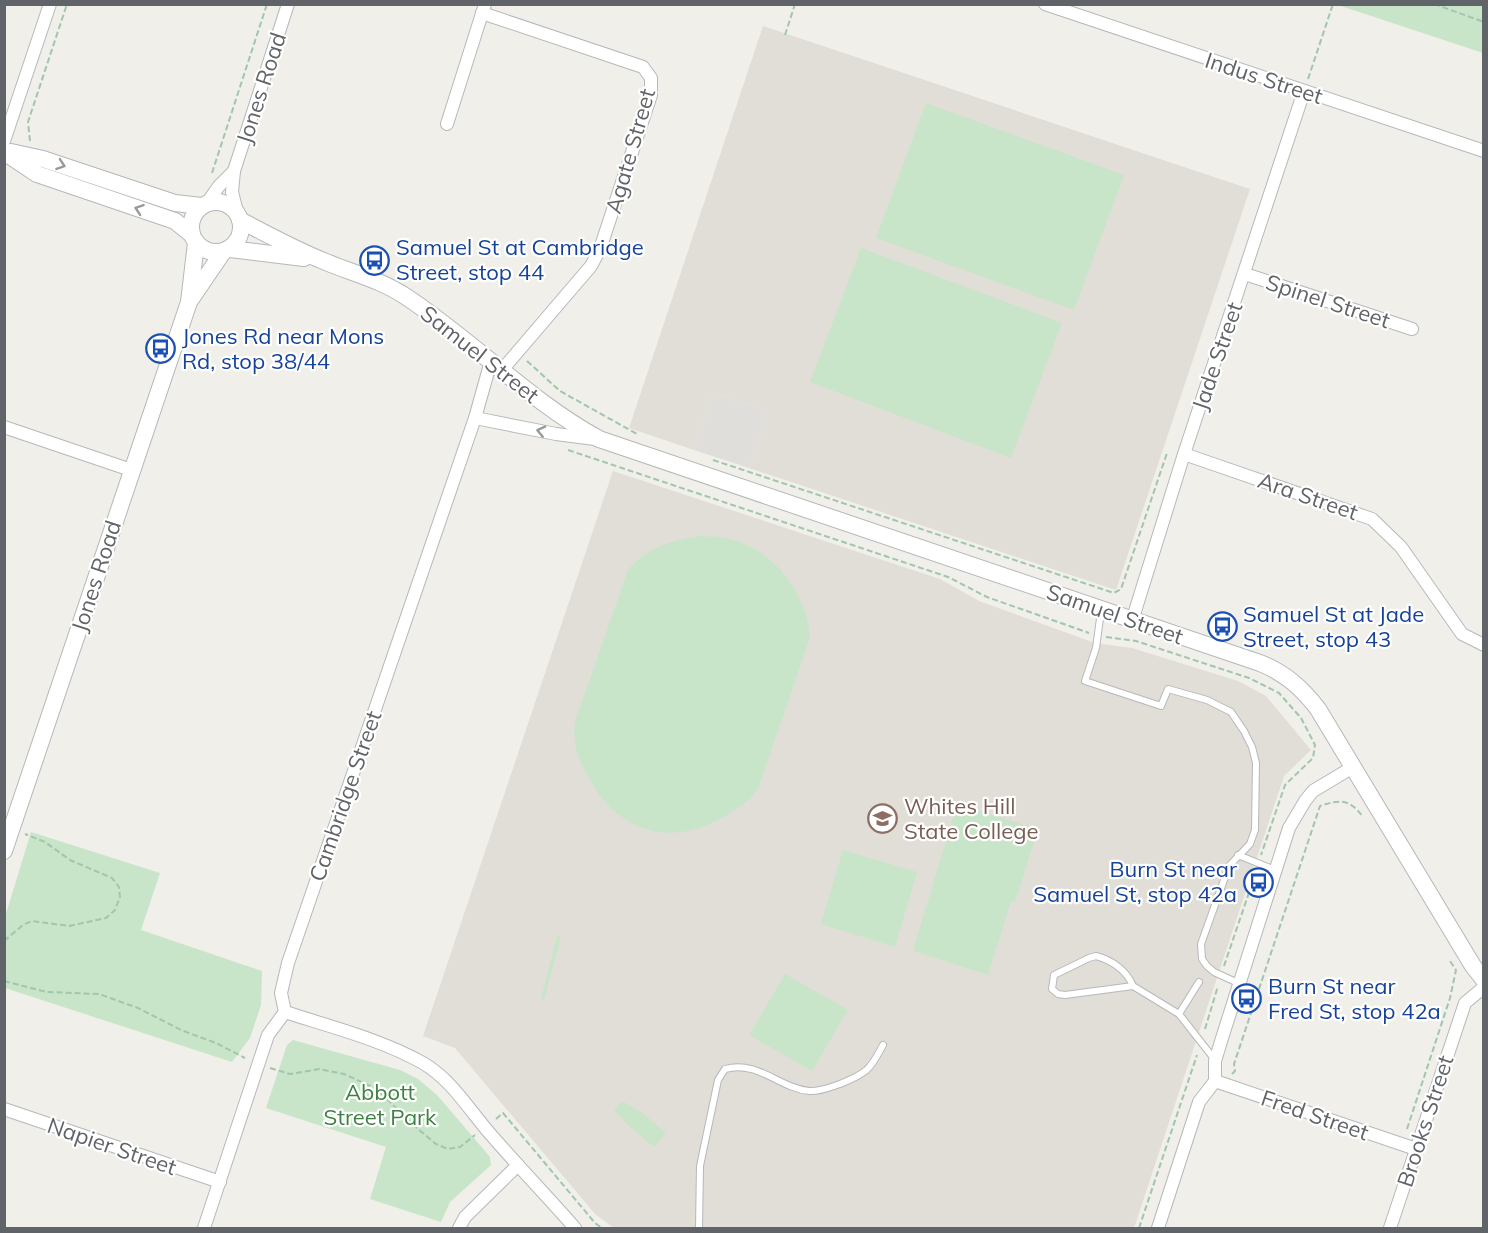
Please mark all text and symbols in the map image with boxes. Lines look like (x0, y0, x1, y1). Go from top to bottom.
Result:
street label: Jones Road (230, 29, 292, 147)
street label: Indus Street (1202, 46, 1327, 110)
street label: Agate Street (599, 85, 661, 217)
one-way arrow (55, 158, 66, 170)
one-way arrow (134, 203, 145, 216)
place label: Samuel St at Cambridge Street, stop 44 (396, 233, 644, 286)
bus stop icon: Samuel St at Cambridge Street, stop 44 (359, 244, 391, 276)
street label: Spinel Street (1262, 268, 1394, 334)
street label: Jade Street (1186, 298, 1249, 414)
street label: Samuel Street (415, 299, 545, 409)
place label: Jones Rd near Mons Rd, stop 38/44 (182, 322, 384, 375)
bus stop icon: Jones Rd near Mons Rd, stop 38/44 (145, 333, 177, 365)
one-way arrow (536, 425, 546, 438)
street label: Ara Street (1254, 466, 1362, 526)
street label: Jones Road (65, 517, 127, 635)
street label: Samuel Street (1043, 578, 1187, 651)
place label: Samuel St at Jade Street, stop 43 (1243, 600, 1424, 653)
bus stop icon: Samuel St at Jade Street, stop 43 (1206, 611, 1238, 643)
street label: Cambridge Street (303, 707, 387, 885)
place label: Whites Hill State College (904, 792, 1038, 845)
school or university icon: Whites Hill State College (867, 803, 899, 835)
place label: Burn St near Samuel St, stop 42a (1033, 855, 1237, 908)
bus stop icon: Burn St near Samuel St, stop 42a (1242, 866, 1274, 898)
place label: Burn St near Fred St, stop 42a (1268, 972, 1441, 1025)
bus stop icon: Burn St near Fred St, stop 42a (1231, 983, 1263, 1015)
street label: Brooks Street (1391, 1051, 1460, 1190)
park label: Abbott Street Park (324, 1078, 437, 1131)
street label: Fred Street (1258, 1084, 1373, 1147)
street label: Napier Street (44, 1111, 180, 1181)

